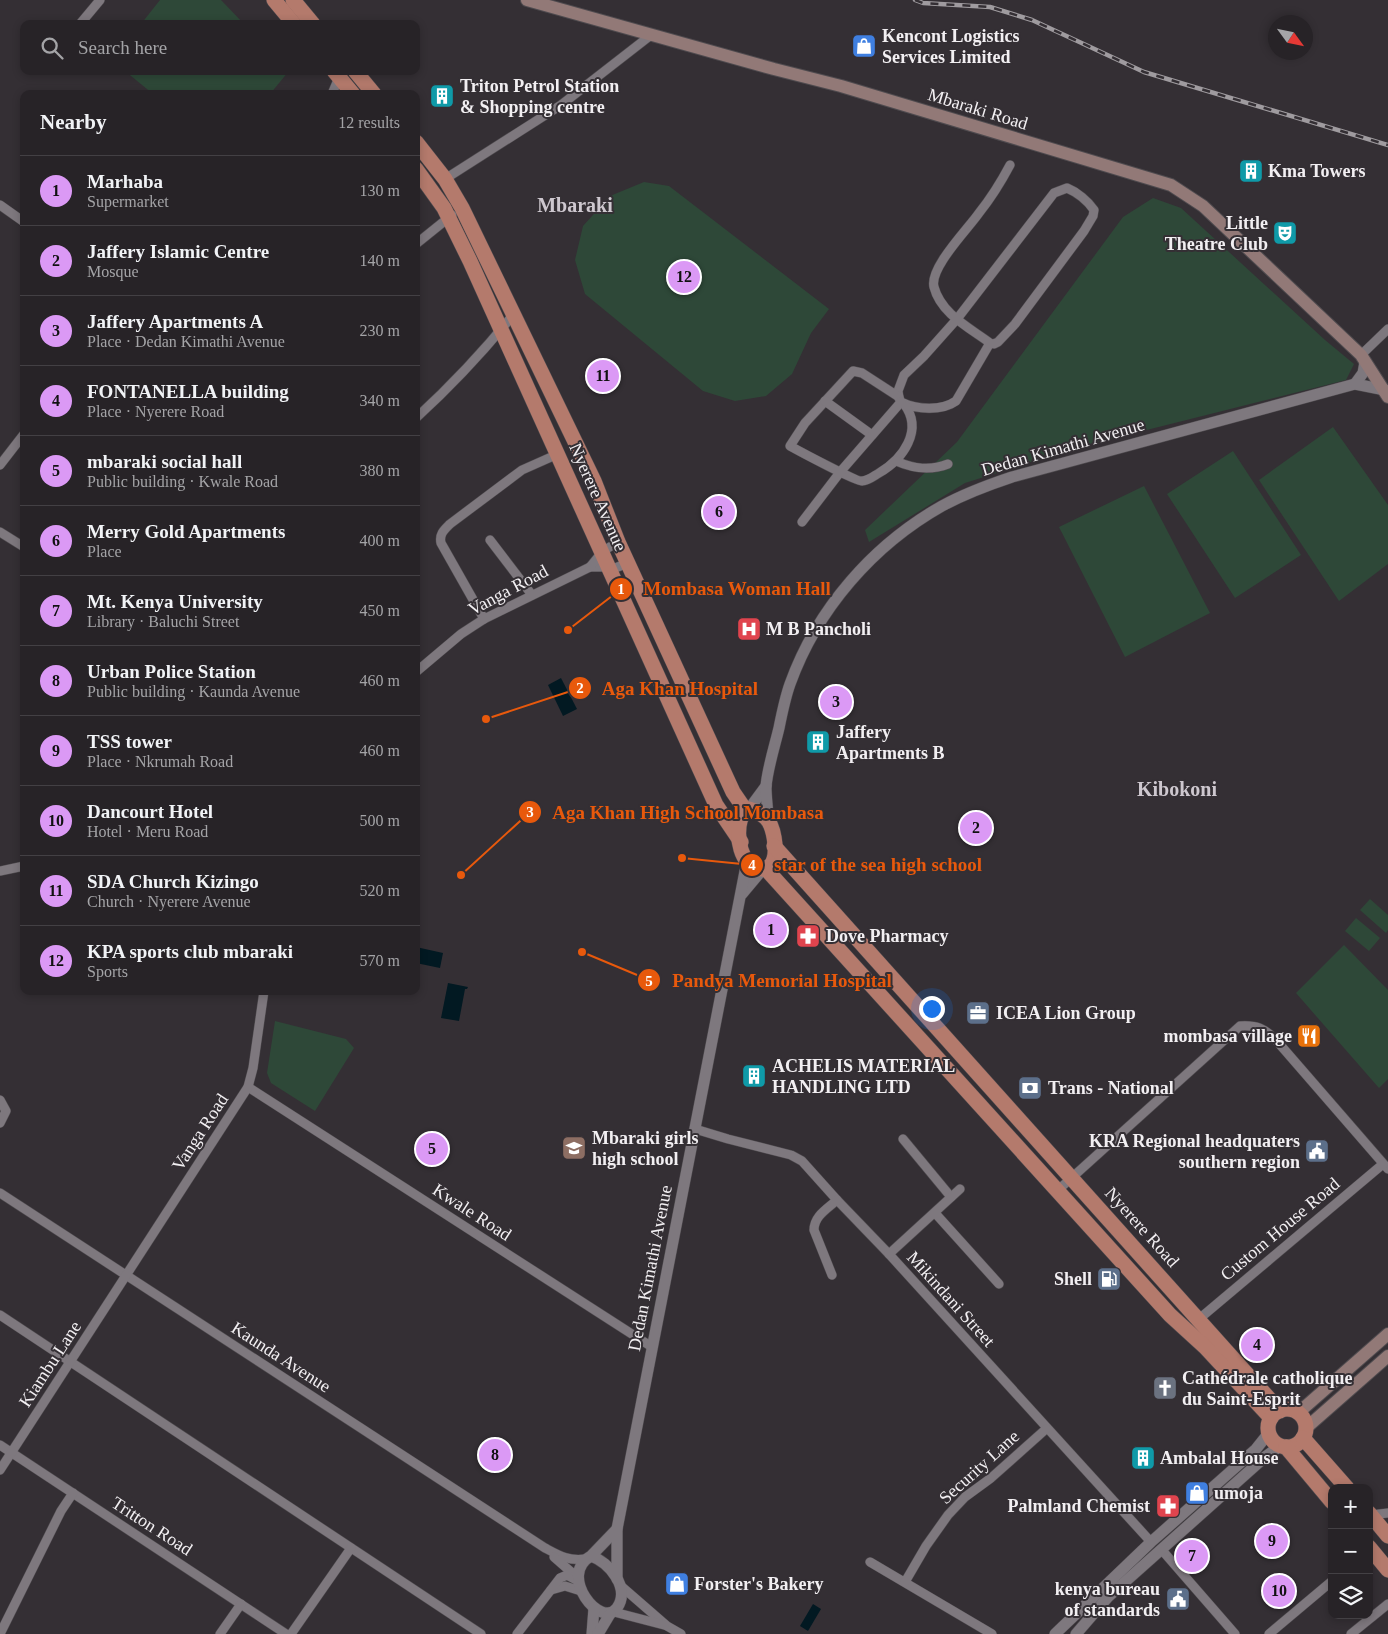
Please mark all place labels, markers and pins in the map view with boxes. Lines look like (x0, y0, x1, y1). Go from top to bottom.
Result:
place label: Kencont Logistics Services Limited (882, 26, 1020, 67)
shop icon: Kencont Logistics Services Limited (851, 33, 877, 59)
place label: Triton Petrol Station & Shopping centre (460, 76, 619, 117)
building icon: Triton Petrol Station & Shopping centre (429, 83, 455, 109)
building icon: Kma Towers (1238, 158, 1264, 184)
place label: Kma Towers (1268, 161, 1366, 181)
place label: Little Theatre Club (1165, 213, 1268, 254)
theatre icon: Little Theatre Club (1272, 220, 1298, 246)
pin: 12 (668, 258, 700, 296)
pin: 11 (587, 357, 619, 395)
pin: 6 (703, 493, 735, 531)
callout: Mombasa Woman Hall (608, 572, 841, 606)
hospital icon: M B Pancholi (736, 616, 762, 642)
place label: M B Pancholi (766, 619, 871, 639)
callout: Aga Khan Hospital (567, 671, 768, 705)
pin: 3 (820, 683, 852, 721)
place label: Jaffery Apartments B (836, 722, 945, 763)
building icon: Jaffery Apartments B (805, 729, 831, 755)
callout: Aga Khan High School Mombasa (517, 795, 833, 829)
pin: 2 (960, 809, 992, 847)
callout: star of the sea high school (739, 848, 993, 882)
pin: 1 (755, 911, 787, 949)
pharmacy icon: Dove Pharmacy (795, 923, 821, 949)
place label: Dove Pharmacy (826, 926, 948, 946)
callout: Pandya Memorial Hospital (637, 963, 901, 997)
office icon: ICEA Lion Group (965, 1000, 991, 1026)
place label: ICEA Lion Group (996, 1003, 1136, 1023)
restaurant icon: mombasa village (1296, 1023, 1322, 1049)
place label: mombasa village (1164, 1026, 1292, 1046)
place label: ACHELIS MATERIAL HANDLING LTD (772, 1056, 955, 1097)
building icon: ACHELIS MATERIAL HANDLING LTD (741, 1063, 767, 1089)
bank icon: Trans - National (1017, 1075, 1043, 1101)
place label: Trans - National (1048, 1078, 1174, 1098)
place label: Mbaraki girls high school (592, 1128, 699, 1169)
pin: 5 (416, 1130, 448, 1168)
place label: KRA Regional headquaters southern region (1089, 1131, 1300, 1172)
school or university icon: Mbaraki girls high school (561, 1135, 587, 1161)
public building icon: KRA Regional headquaters southern region (1304, 1138, 1330, 1164)
fuel station icon: Shell (1096, 1266, 1122, 1292)
place label: Shell (1054, 1269, 1092, 1289)
pin: 4 (1241, 1326, 1273, 1364)
place label: Cathédrale catholique du Saint-Esprit (1182, 1368, 1353, 1409)
church icon: Cathédrale catholique du Saint-Esprit (1152, 1375, 1178, 1401)
pin: 8 (479, 1436, 511, 1474)
building icon: Ambalal House (1130, 1445, 1156, 1471)
place label: Ambalal House (1160, 1448, 1279, 1468)
shop icon: umoja (1184, 1480, 1210, 1506)
place label: umoja (1214, 1483, 1263, 1503)
pharmacy icon: Palmland Chemist (1155, 1493, 1181, 1519)
place label: Palmland Chemist (1007, 1496, 1150, 1516)
pin: 9 (1256, 1522, 1288, 1560)
pin: 7 (1176, 1537, 1208, 1575)
shop icon: Forster's Bakery (664, 1571, 690, 1597)
pin: 10 (1263, 1572, 1295, 1610)
place label: Forster's Bakery (694, 1574, 823, 1594)
place label: kenya bureau of standards (1055, 1579, 1160, 1620)
public building icon: kenya bureau of standards (1165, 1586, 1191, 1612)

